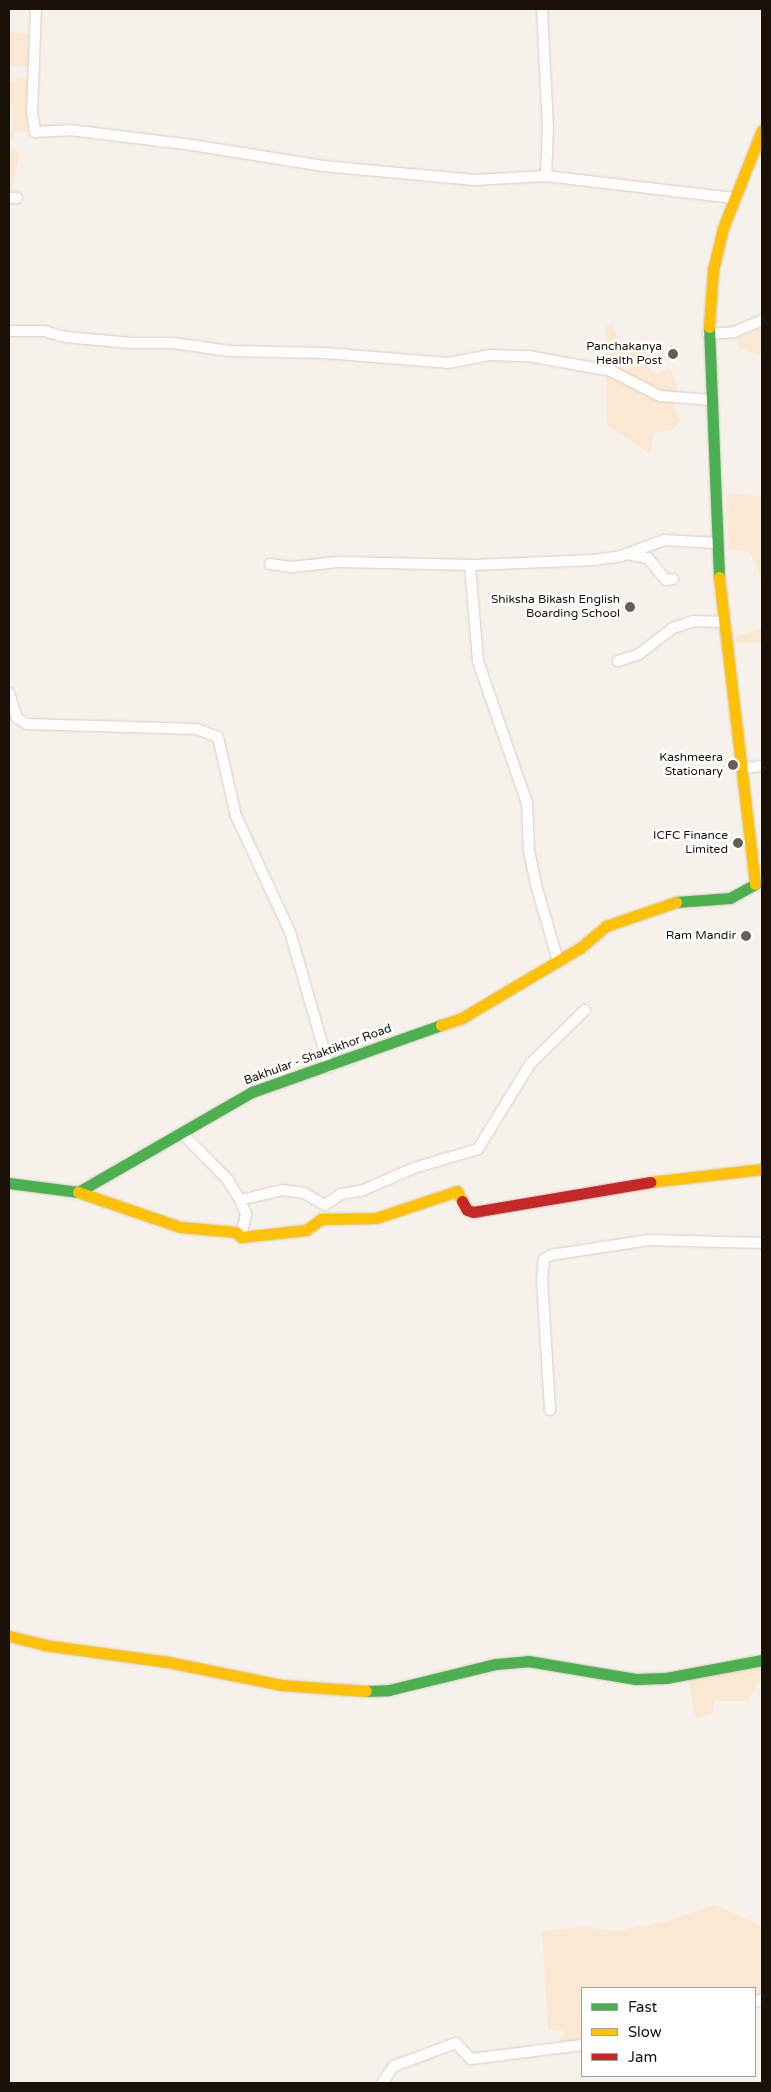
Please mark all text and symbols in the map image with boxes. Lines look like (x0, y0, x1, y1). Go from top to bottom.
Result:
place label: Panchakanya Health Post (586, 340, 662, 368)
marker: Panchakanya Health Post (666, 347, 680, 361)
place label: Shiksha Bikash English Boarding School (491, 593, 620, 621)
marker: Shiksha Bikash English Boarding School (624, 601, 636, 613)
place label: Kashmeera Stationary (659, 751, 723, 779)
marker: Kashmeera Stationary (727, 759, 739, 771)
place label: ICFC Finance Limited (653, 829, 728, 857)
marker: ICFC Finance Limited (732, 837, 744, 849)
place label: Ram Mandir (666, 929, 736, 943)
marker: Ram Mandir (740, 930, 752, 942)
street label: Bakhular - Shaktikhor Road (242, 1022, 394, 1088)
legend (581, 1987, 756, 2077)
text: Fast (628, 1998, 657, 2016)
text: Slow (628, 2023, 662, 2041)
text: Jam (628, 2048, 657, 2066)

